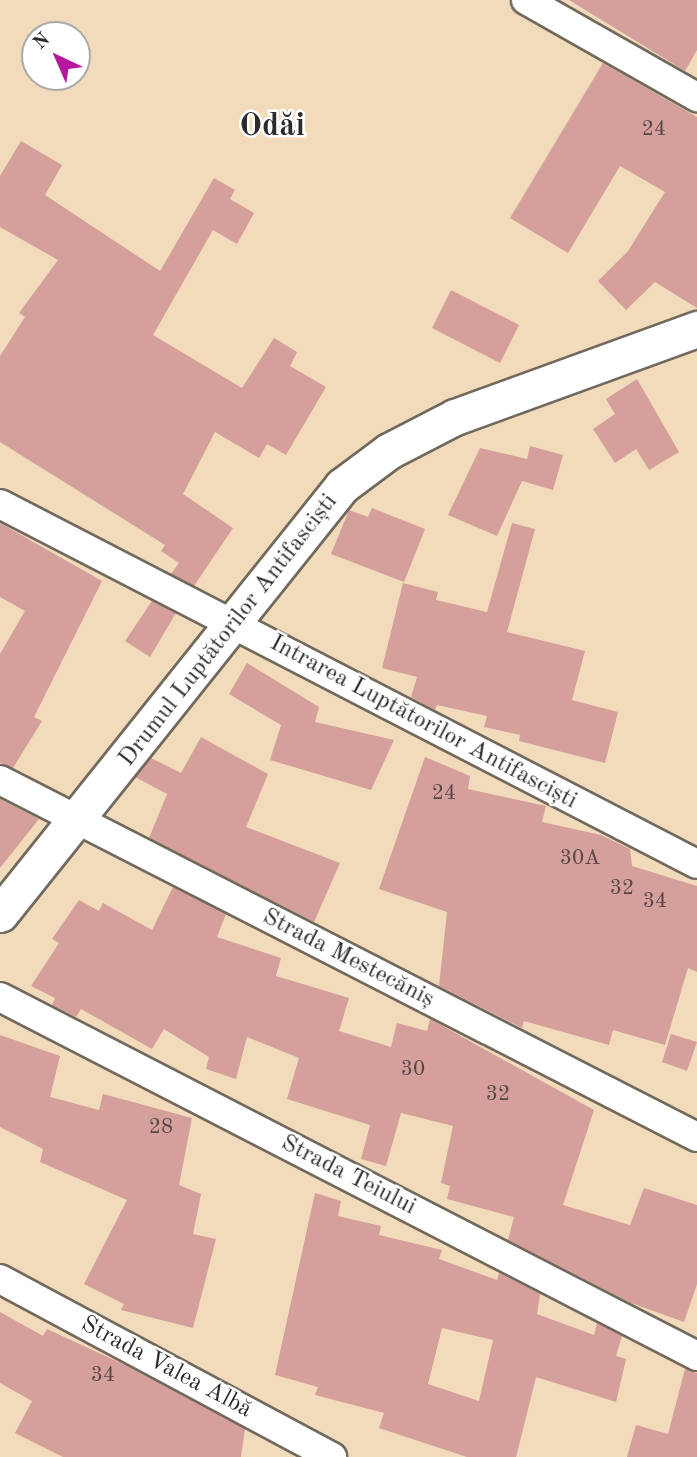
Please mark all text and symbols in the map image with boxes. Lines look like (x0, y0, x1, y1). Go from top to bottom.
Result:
north arrow (21, 21, 91, 91)
text: N (31, 30, 54, 54)
district label: Odăi (239, 108, 305, 146)
house number: 24 (642, 117, 666, 143)
street label: Drumul Luptătorilor Antifasciști (114, 489, 344, 773)
street label: Intrarea Luptătorilor Antifasciști (264, 630, 582, 816)
house number: 24 (432, 781, 456, 807)
house number: 30A (560, 846, 600, 872)
house number: 32 (610, 876, 634, 902)
house number: 34 (643, 889, 667, 915)
street label: Strada Mestecăniș (257, 903, 439, 1015)
house number: 30 (401, 1057, 425, 1083)
house number: 32 (486, 1082, 510, 1108)
house number: 28 (149, 1115, 173, 1141)
street label: Strada Teiului (276, 1130, 420, 1222)
street label: Strada Valea Albă (76, 1311, 256, 1425)
house number: 34 (91, 1363, 115, 1389)

